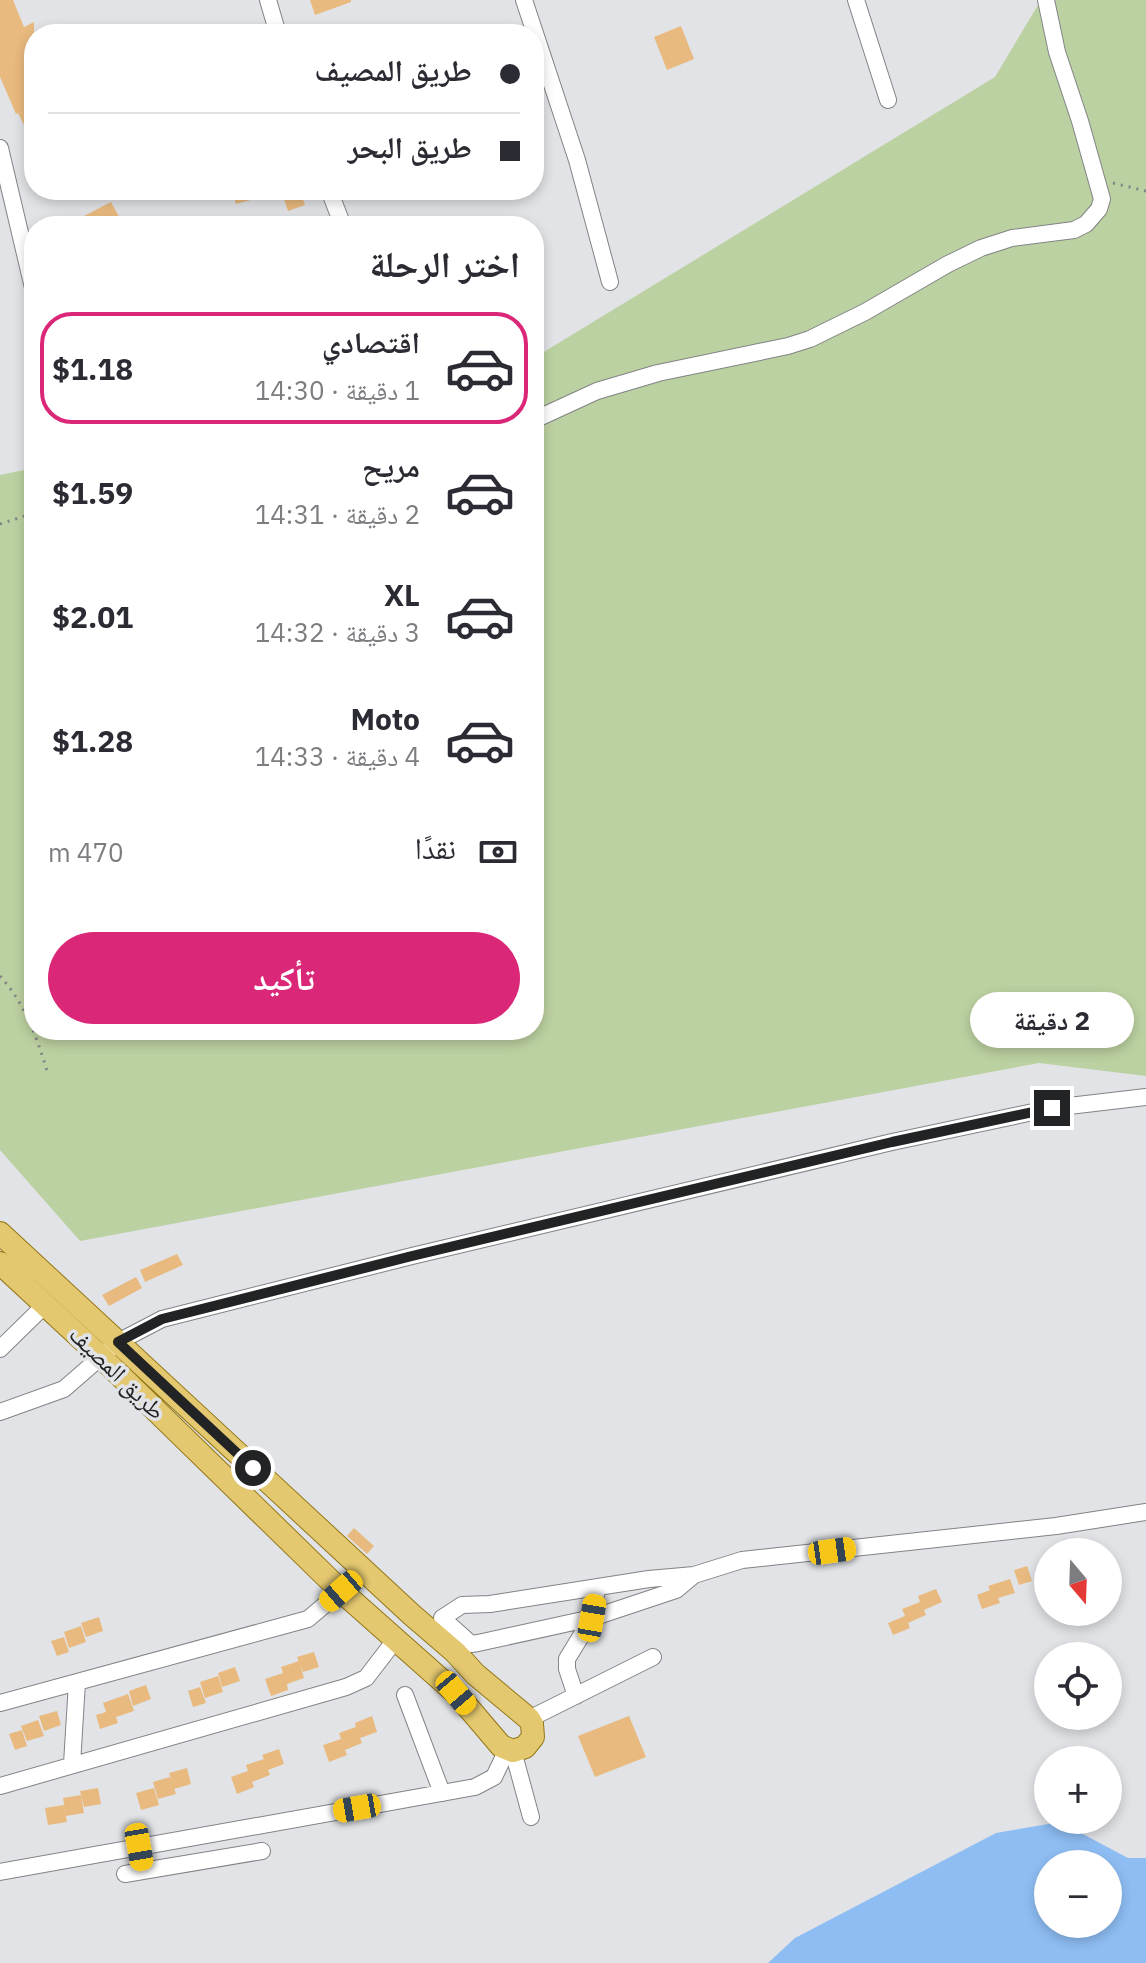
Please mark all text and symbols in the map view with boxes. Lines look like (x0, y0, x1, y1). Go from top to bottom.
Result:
text: طريق المصيف (314, 50, 472, 89)
text: طريق البحر (348, 127, 472, 166)
text: اختر الرحلة (370, 240, 520, 287)
text: اقتصادي (322, 322, 420, 361)
icon: car (444, 332, 516, 404)
text: $1.18 (52, 349, 133, 388)
text: 1 دقيقة · 14:30 (255, 373, 420, 407)
text: مريح (362, 446, 420, 485)
icon: car (444, 456, 516, 528)
text: $1.59 (52, 473, 133, 512)
text: 2 دقيقة · 14:31 (255, 497, 420, 531)
text: XL (384, 575, 420, 614)
icon: car (444, 580, 516, 652)
text: $2.01 (52, 597, 133, 636)
text: 3 دقيقة · 14:32 (255, 615, 420, 649)
text: Moto (350, 699, 420, 738)
icon: car (444, 704, 516, 776)
text: $1.28 (52, 721, 133, 760)
text: 4 دقيقة · 14:33 (255, 739, 420, 773)
text: نقدًا (415, 828, 456, 867)
icon: cash (476, 830, 520, 874)
text: 470 m (48, 835, 124, 869)
button: تأكيد (48, 932, 520, 1024)
callout: 2 دقيقة (970, 992, 1134, 1048)
text: 2 دقيقة (1014, 1003, 1090, 1037)
route end (1034, 1090, 1070, 1126)
street label: طريق المصيف (63, 1318, 173, 1426)
route start (235, 1450, 271, 1486)
car (807, 1536, 857, 1566)
north arrow (1034, 1538, 1122, 1626)
map controls (1034, 1538, 1122, 1938)
car (315, 1566, 367, 1616)
car (576, 1592, 608, 1644)
button: locate (1034, 1642, 1122, 1730)
car (431, 1667, 481, 1719)
button: + (1034, 1746, 1122, 1834)
car (331, 1792, 383, 1824)
car (123, 1821, 155, 1873)
button: − (1034, 1850, 1122, 1938)

